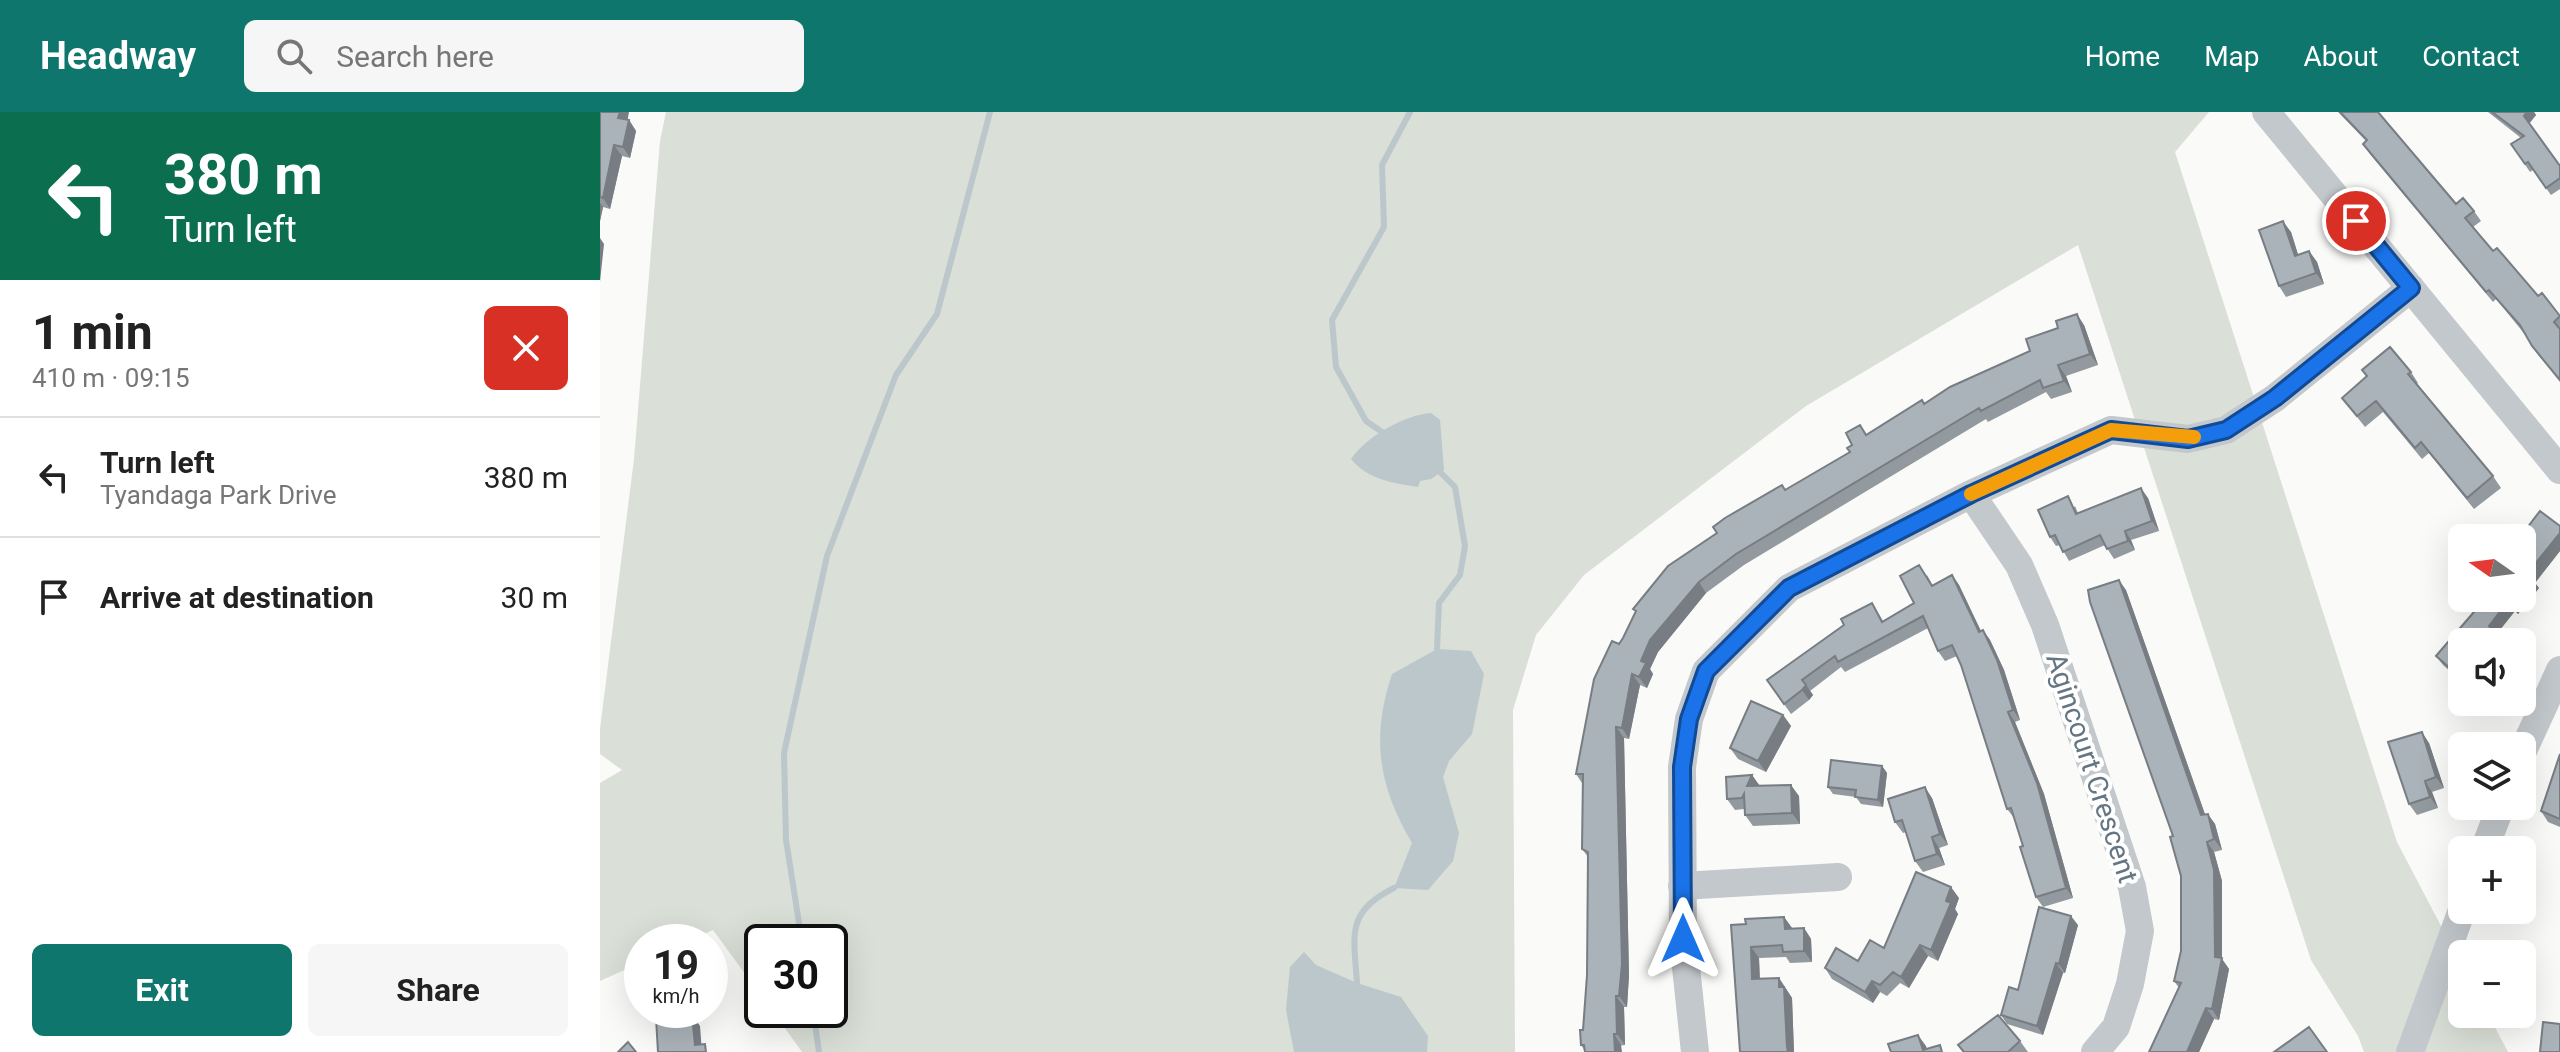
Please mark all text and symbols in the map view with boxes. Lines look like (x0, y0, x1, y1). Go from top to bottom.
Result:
search box (244, 20, 804, 92)
text: Headway (40, 34, 196, 78)
icon: search (272, 34, 316, 78)
text: Search here (336, 39, 494, 74)
text: Home (2085, 40, 2160, 73)
text: Map (2204, 40, 2260, 73)
text: About (2304, 40, 2378, 73)
text: Contact (2422, 40, 2520, 73)
text: 380 m (164, 142, 323, 208)
icon: left (32, 144, 136, 248)
pin (2322, 187, 2390, 255)
icon: arrive (2334, 199, 2378, 243)
text: Turn left (164, 209, 297, 251)
text: 1 min (32, 304, 153, 361)
button: close (484, 306, 568, 390)
text: 410 m · 09:15 (32, 363, 190, 393)
text: Turn left (100, 445, 215, 480)
icon: left (32, 455, 76, 499)
text: 380 m (484, 460, 568, 495)
text: Tyandaga Park Drive (100, 480, 336, 510)
north arrow (2448, 524, 2536, 612)
map controls (2448, 524, 2536, 1028)
icon: arrive (32, 575, 76, 619)
text: Arrive at destination (100, 580, 374, 615)
text: 30 m (501, 580, 568, 615)
button: sound (2448, 628, 2536, 716)
street label: Agincourt Crescent (2039, 649, 2145, 887)
button: layers (2448, 732, 2536, 820)
button: + (2448, 836, 2536, 924)
position arrow (1641, 897, 1725, 981)
speed limit sign: 30 (744, 924, 848, 1028)
button: − (2448, 940, 2536, 1028)
text: 19 (653, 942, 699, 989)
button: Exit (32, 944, 292, 1036)
button: Share (308, 944, 568, 1036)
text: km/h (653, 984, 699, 1008)

